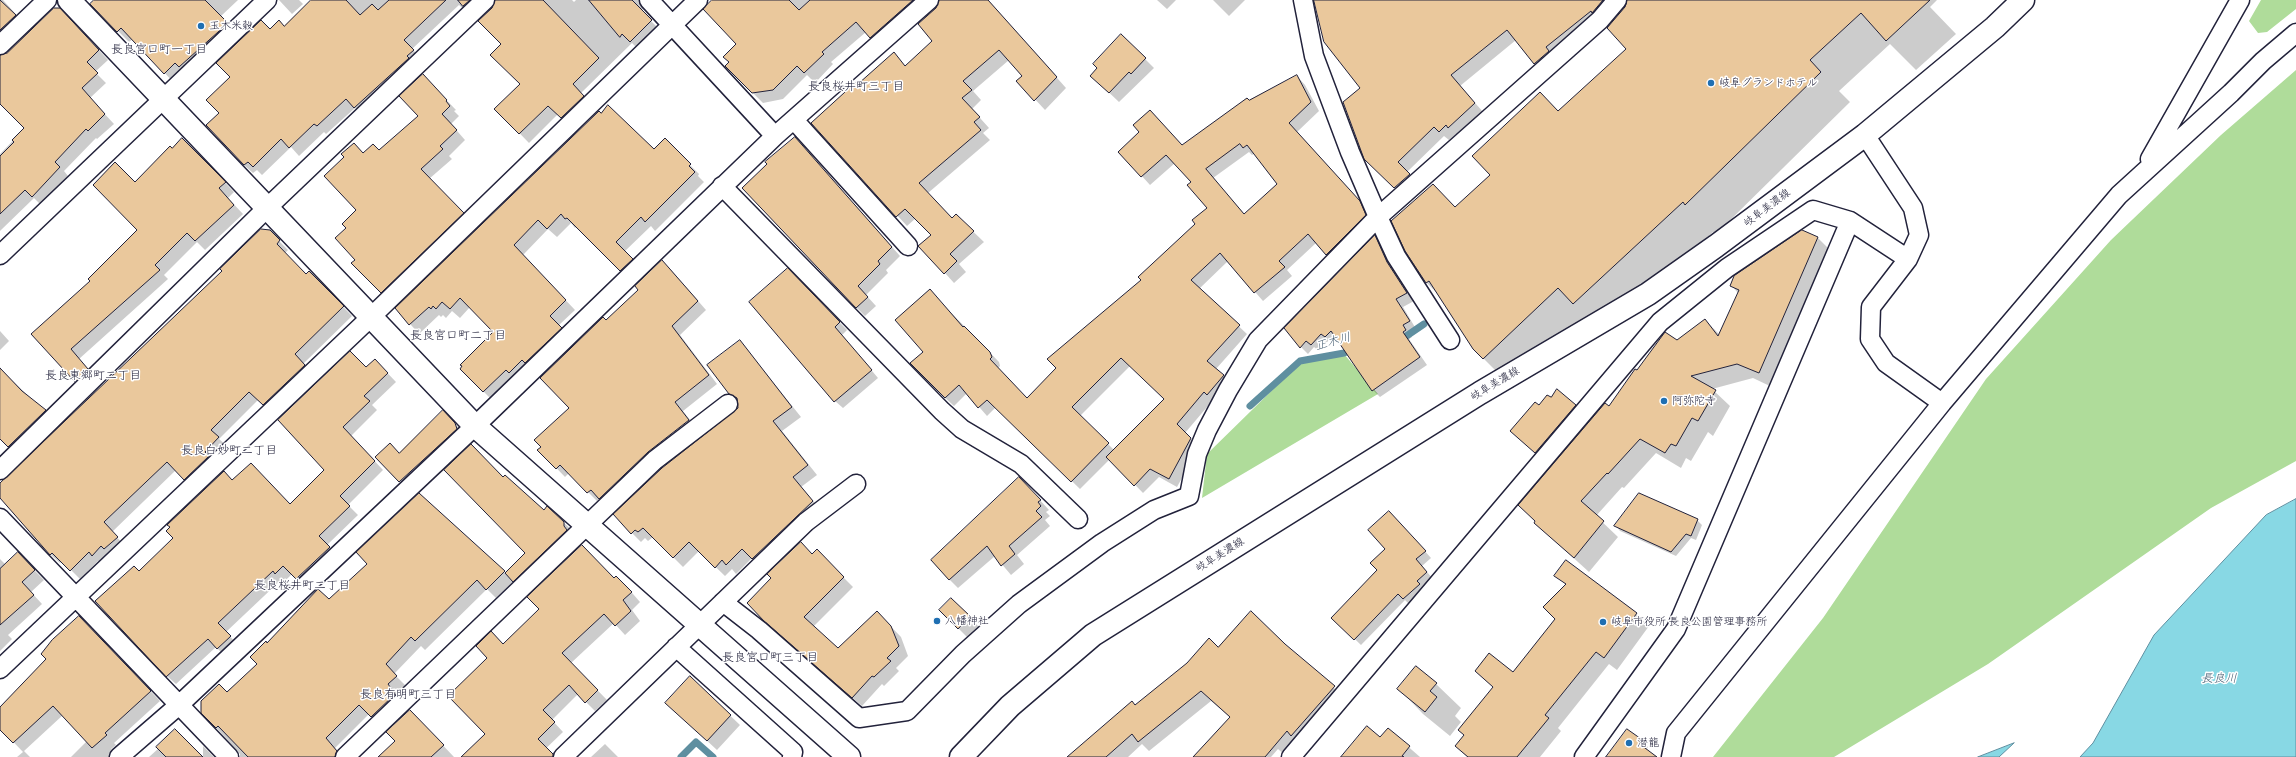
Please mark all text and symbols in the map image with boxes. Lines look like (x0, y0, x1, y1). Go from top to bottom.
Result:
place label: 玉木米穀 (209, 19, 253, 33)
marker: 玉木米穀 (196, 21, 206, 31)
district label: 長良宮口町一丁目 (111, 43, 207, 57)
place label: 岐阜グランドホテル (1719, 76, 1818, 90)
marker: 岐阜グランドホテル (1706, 78, 1716, 88)
district label: 長良桜井町三丁目 (808, 80, 904, 94)
street label: 岐阜美濃線 (1741, 186, 1793, 230)
district label: 長良宮口町二丁目 (410, 329, 506, 343)
water label: 正木川 (1314, 330, 1352, 354)
street label: 岐阜美濃線 (1468, 364, 1522, 404)
district label: 長良東郷町二丁目 (45, 369, 141, 383)
place label: 阿弥陀寺 (1672, 394, 1716, 408)
marker: 阿弥陀寺 (1659, 396, 1669, 406)
district label: 長良白妙町二丁目 (181, 444, 277, 458)
street label: 岐阜美濃線 (1193, 535, 1247, 575)
district label: 長良桜井町二丁目 (254, 579, 350, 593)
place label: 八幡神社 (945, 614, 989, 628)
place label: 岐阜市役所 長良公園管理事務所 (1611, 615, 1768, 629)
marker: 八幡神社 (932, 616, 942, 626)
marker: 岐阜市役所 長良公園管理事務所 (1598, 617, 1608, 627)
district label: 長良宮口町三丁目 (722, 651, 818, 665)
water label: 長良川 (2201, 672, 2237, 686)
district label: 長良有明町三丁目 (360, 688, 456, 702)
place label: 潜龍 (1637, 736, 1659, 750)
marker: 潜龍 (1624, 738, 1634, 748)

